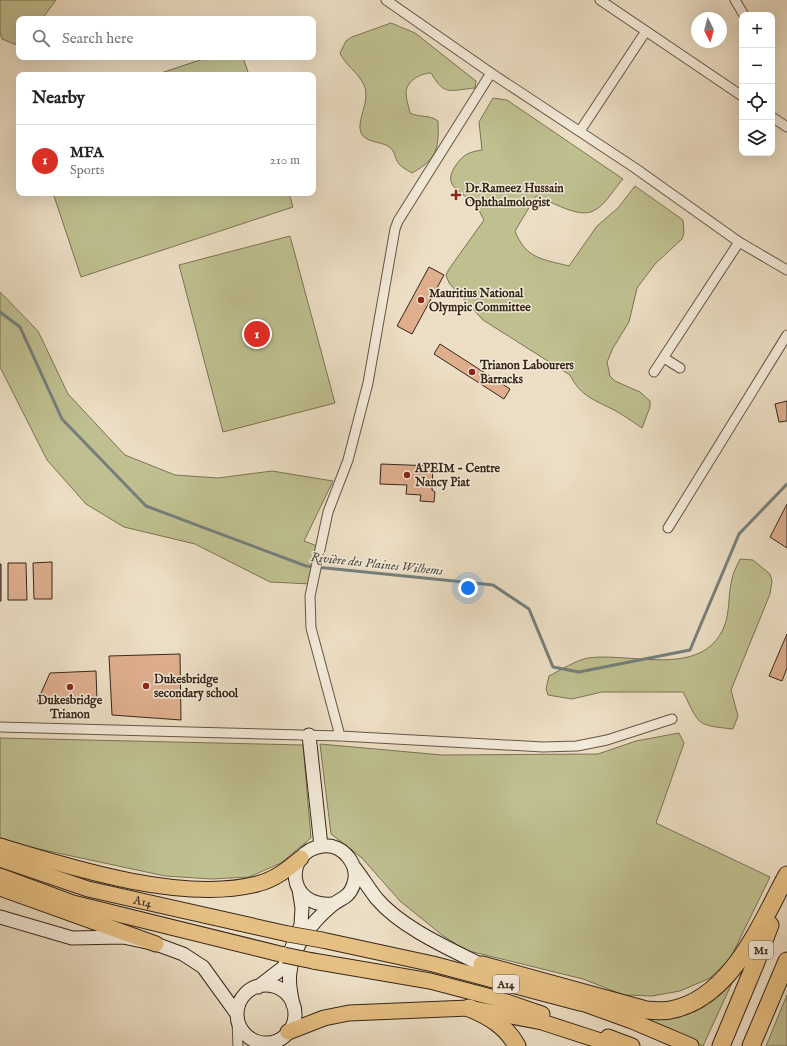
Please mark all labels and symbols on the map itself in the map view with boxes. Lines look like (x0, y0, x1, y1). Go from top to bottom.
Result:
north arrow (691, 12, 727, 48)
place label: Dr.Rameez Hussain Ophthalmologist (465, 181, 564, 211)
marker: Dr.Rameez Hussain Ophthalmologist (450, 189, 462, 201)
place label: Mauritius National Olympic Committee (429, 286, 531, 316)
marker: Mauritius National Olympic Committee (416, 295, 426, 305)
pin: 1 (244, 319, 270, 349)
place label: Trianon Labourers Barracks (479, 358, 575, 387)
marker: Trianon Labourers Barracks (467, 367, 477, 377)
place label: APEIM - Centre Nancy Piat (414, 461, 501, 491)
marker: APEIM - Centre Nancy Piat (402, 470, 412, 480)
water label: Rivière des Plaines Wilhems (310, 549, 444, 580)
your location (458, 578, 478, 598)
place label: Dukesbridge secondary school (154, 672, 239, 702)
marker: Dukesbridge secondary school (141, 681, 151, 691)
marker: Dukesbridge Trianon (65, 682, 75, 692)
place label: Dukesbridge Trianon (38, 693, 103, 722)
street label: A14 (131, 892, 153, 911)
road number: M1 (749, 941, 773, 959)
road number: A14 (493, 975, 519, 993)

